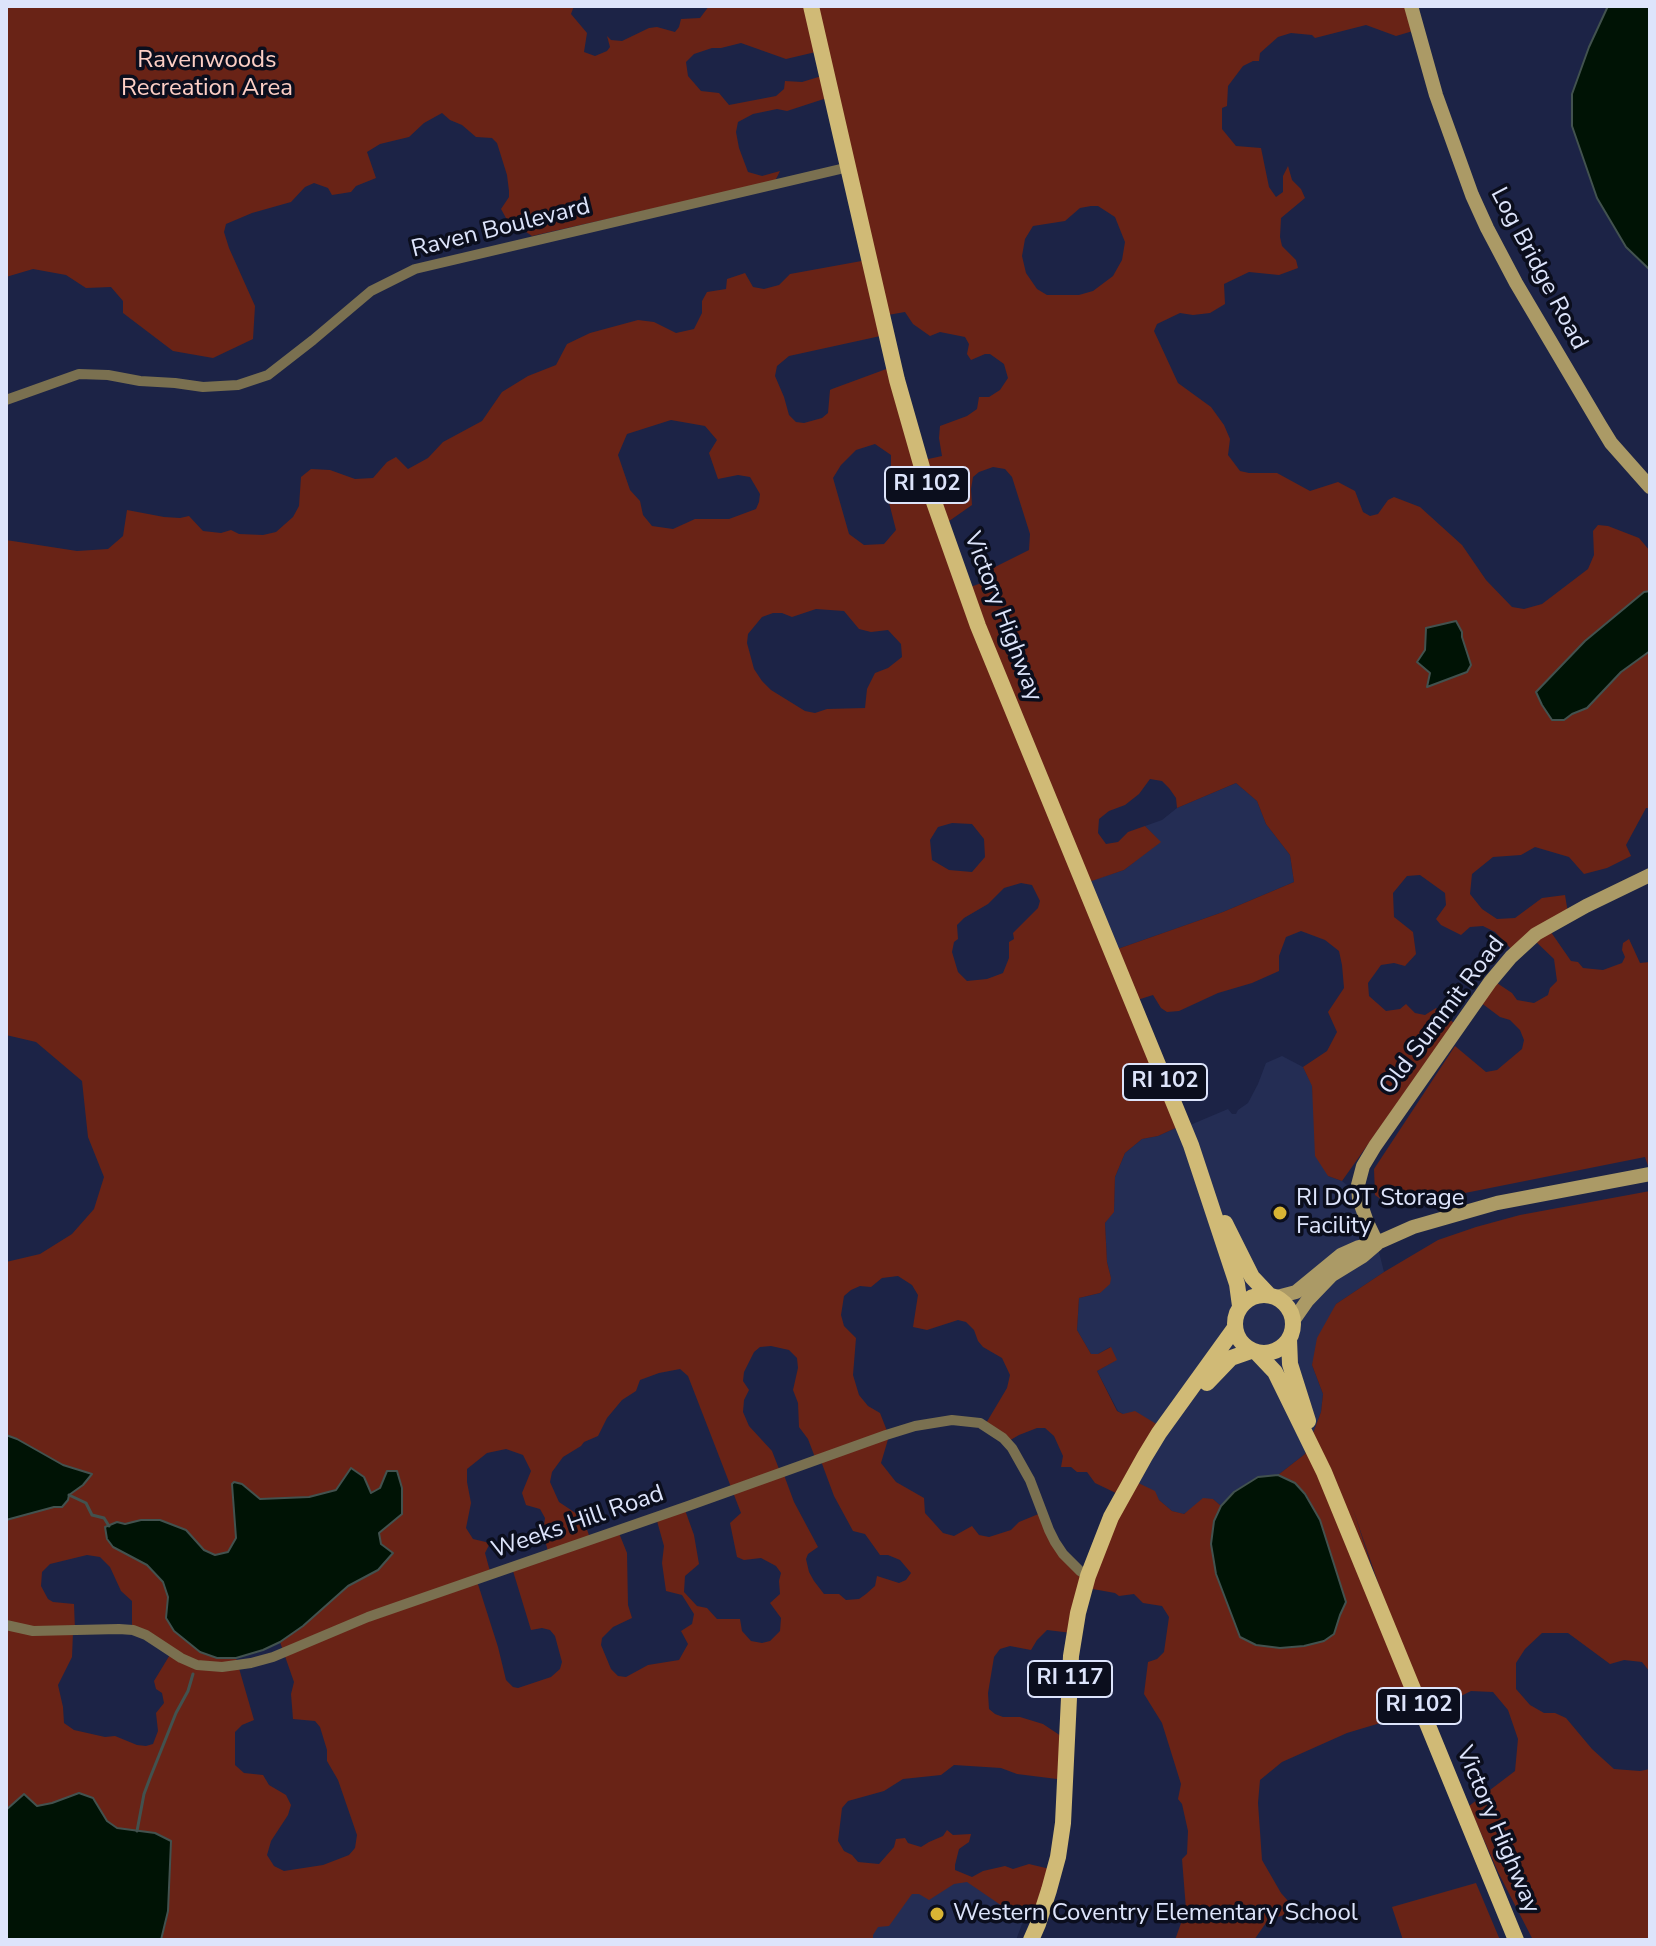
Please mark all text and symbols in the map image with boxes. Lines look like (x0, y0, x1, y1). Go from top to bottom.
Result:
park label: Ravenwoods Recreation Area (121, 47, 293, 103)
street label: Log Bridge Road (1483, 183, 1593, 355)
street label: Raven Boulevard (409, 193, 593, 265)
road number: RI 102 (885, 467, 969, 503)
street label: Victory Highway (956, 528, 1048, 706)
street label: Old Summit Road (1374, 931, 1512, 1101)
road number: RI 102 (1123, 1064, 1207, 1100)
place label: RI DOT Storage Facility (1296, 1185, 1465, 1241)
marker: RI DOT Storage Facility (1271, 1204, 1289, 1222)
street label: Weeks Hill Road (488, 1480, 668, 1566)
road number: RI 117 (1028, 1661, 1112, 1697)
road number: RI 102 (1377, 1688, 1461, 1724)
street label: Victory Highway (1449, 1742, 1545, 1918)
place label: Western Coventry Elementary School (953, 1900, 1358, 1928)
marker: Western Coventry Elementary School (928, 1905, 946, 1923)

